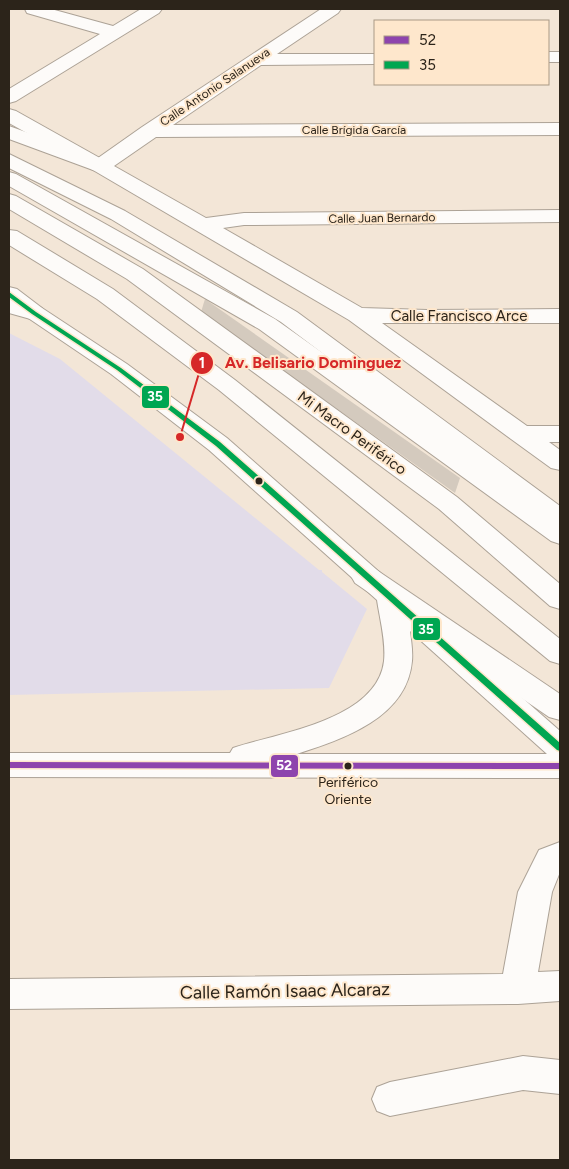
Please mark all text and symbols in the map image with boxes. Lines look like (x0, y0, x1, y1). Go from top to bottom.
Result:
legend (374, 20, 549, 85)
text: 52 (419, 31, 436, 49)
street label: Calle Antonio Salanueva (157, 45, 273, 129)
text: 35 (419, 56, 436, 74)
street label: Calle Brígida García (302, 123, 406, 137)
street label: Calle Juan Bernardo (328, 210, 436, 226)
street label: Calle Francisco Arce (391, 307, 527, 325)
callout: Av. Belisario Dominguez (189, 347, 411, 378)
text: Av. Belisario Dominguez (225, 353, 402, 372)
text: 1 (199, 354, 205, 372)
line badge: 35 (141, 385, 170, 409)
street label: Mi Macro Periférico (294, 387, 410, 479)
text: 35 (147, 388, 163, 405)
unlabelled marker (254, 476, 264, 486)
line badge: 35 (412, 617, 441, 641)
text: 35 (418, 621, 434, 638)
line badge: 52 (270, 754, 299, 778)
text: 52 (276, 757, 292, 774)
marker: Periférico Oriente (343, 761, 353, 771)
place label: Periférico Oriente (318, 774, 378, 808)
street label: Calle Ramón Isaac Alcaraz (180, 978, 390, 1004)

